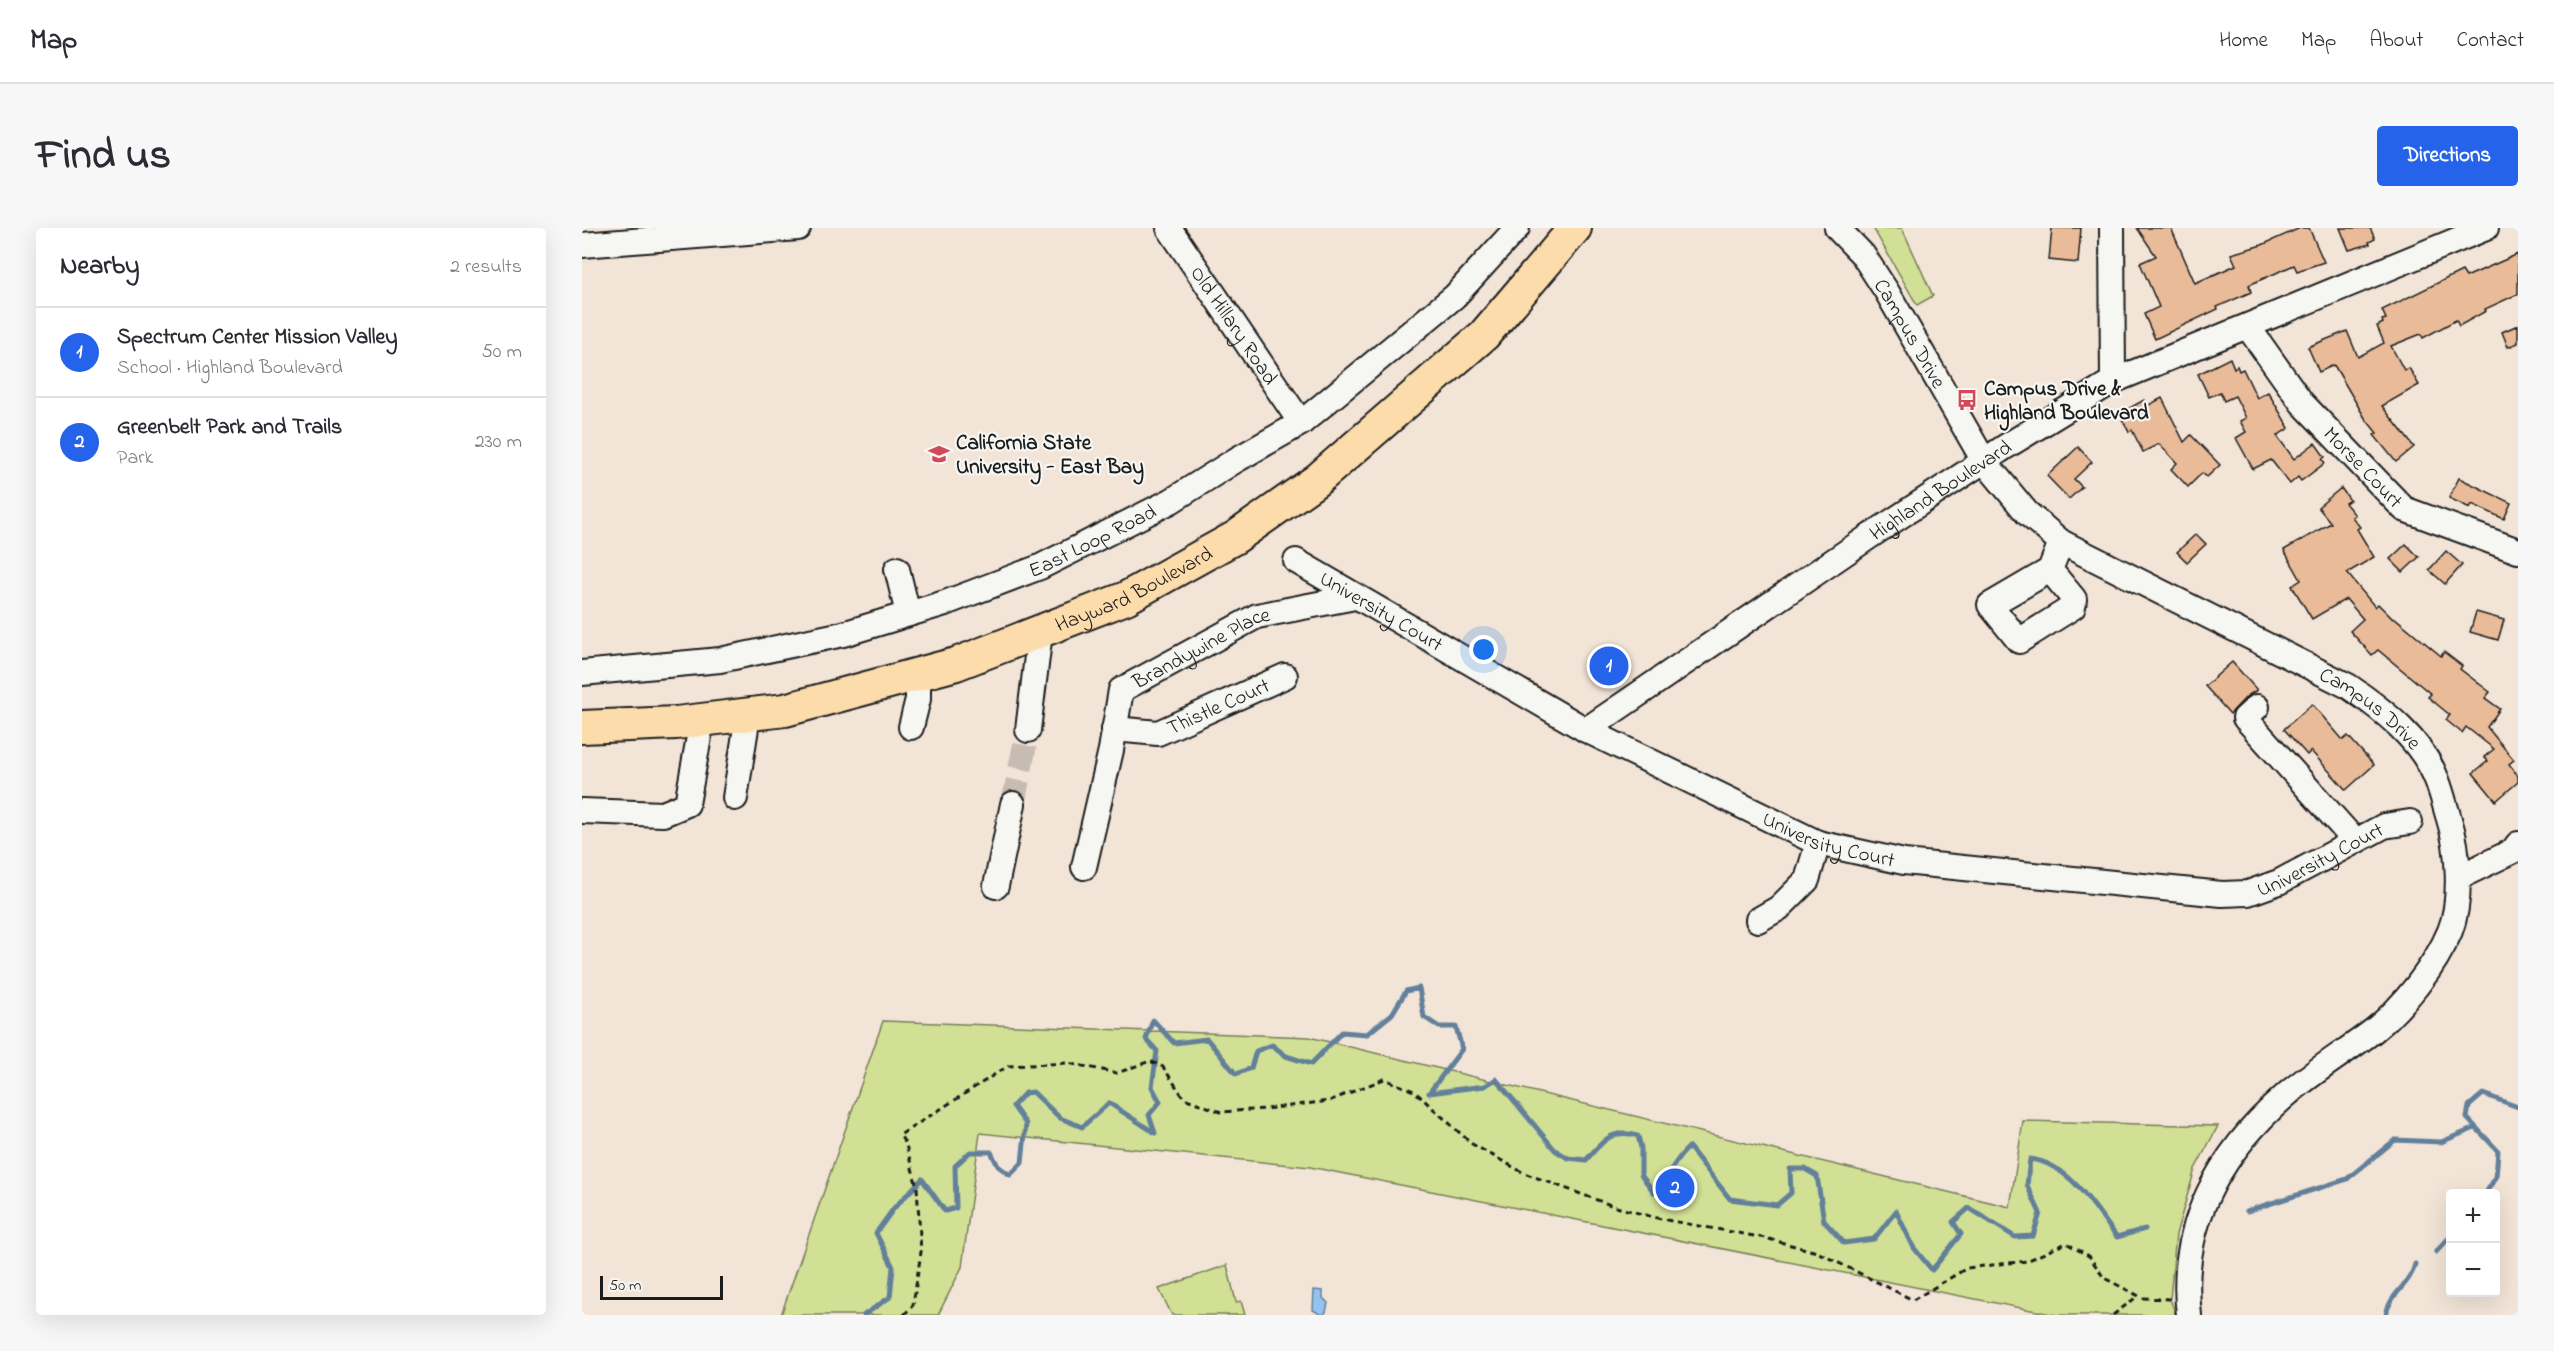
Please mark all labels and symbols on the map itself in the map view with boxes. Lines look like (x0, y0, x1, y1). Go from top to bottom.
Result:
street label: Old Hillary Road (1182, 260, 1284, 392)
street label: Campus Drive (1865, 273, 1953, 395)
place label: Campus Drive & Highland Boulevard (1984, 375, 2149, 431)
bus stop icon: Campus Drive & Highland Boulevard (1955, 388, 1979, 412)
street label: Morse Court (2315, 421, 2409, 516)
place label: California State University - East Bay (956, 429, 1144, 485)
street label: Highland Boulevard (1864, 433, 2018, 549)
school or university icon: California State University - East Bay (927, 442, 951, 466)
street label: East Loop Road (1025, 498, 1162, 587)
street label: Hayward Boulevard (1051, 540, 1219, 641)
street label: University Court (1313, 565, 1448, 660)
street label: Brandywine Place (1127, 601, 1273, 698)
your location (1469, 635, 1498, 664)
pin: 1 (1590, 644, 1628, 688)
street label: Campus Drive (2314, 661, 2428, 758)
street label: Thistle Court (1163, 672, 1275, 744)
street label: University Court (1757, 805, 1898, 877)
street label: University Court (2253, 816, 2389, 906)
pin: 2 (1656, 1166, 1694, 1210)
scale bar (600, 1273, 723, 1300)

